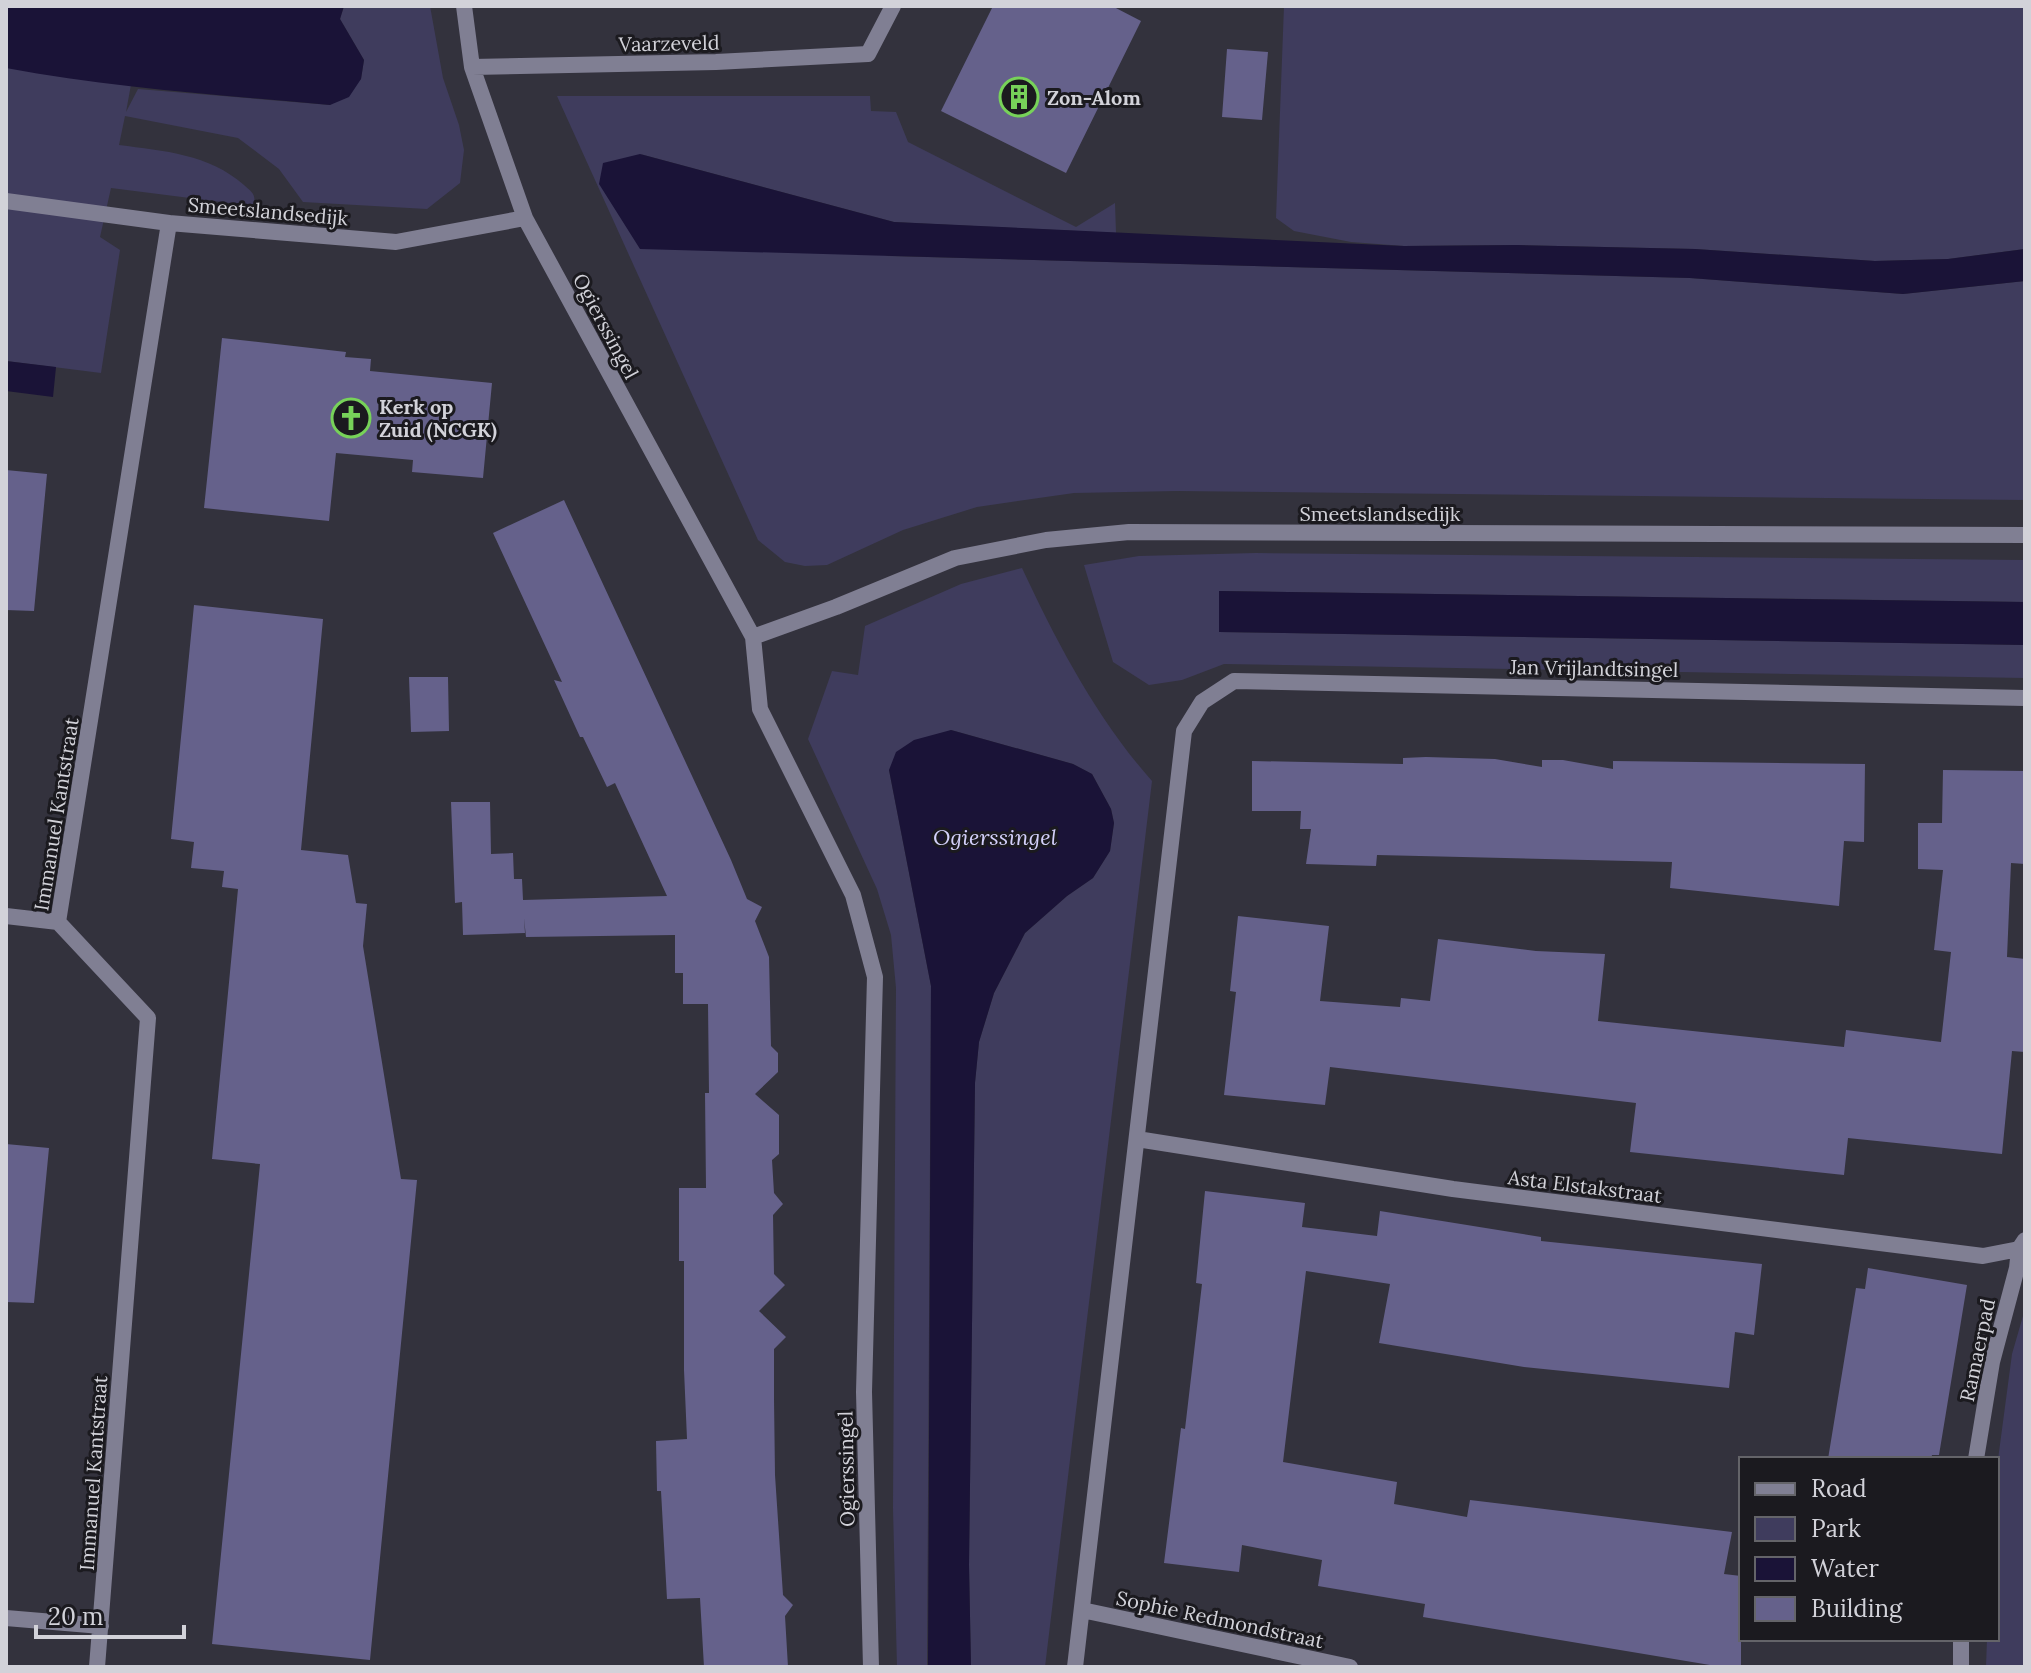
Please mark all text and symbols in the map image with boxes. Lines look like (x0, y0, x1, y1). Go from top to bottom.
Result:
street label: Vaarzeveld (617, 30, 720, 56)
building icon: Zon-Alom (998, 76, 1040, 118)
place label: Zon-Alom (1047, 85, 1141, 110)
street label: Smeetslandsedijk (187, 192, 350, 230)
street label: Ogierssingel (568, 269, 644, 383)
place label: Kerk op Zuid (NCGK) (379, 394, 497, 443)
church icon: Kerk op Zuid (NCGK) (330, 397, 372, 439)
street label: Smeetslandsedijk (1300, 501, 1461, 526)
street label: Jan Vrijlandtsingel (1508, 654, 1679, 682)
street label: Immanuel Kantstraat (28, 715, 84, 913)
water label: Ogierssingel (933, 823, 1057, 851)
street label: Asta Elstakstraat (1506, 1164, 1664, 1208)
street label: Ramaerpad (1954, 1296, 2000, 1404)
street label: Immanuel Kantstraat (74, 1374, 112, 1571)
street label: Ogierssingel (832, 1411, 860, 1527)
legend (1739, 1457, 1999, 1641)
text: Road (1811, 1473, 1867, 1504)
text: Park (1811, 1513, 1861, 1544)
text: Water (1811, 1553, 1879, 1584)
street label: Sophie Redmondstraat (1114, 1585, 1326, 1653)
scale bar (36, 1589, 184, 1639)
text: Building (1811, 1593, 1903, 1624)
text: 20 m (48, 1601, 104, 1632)

